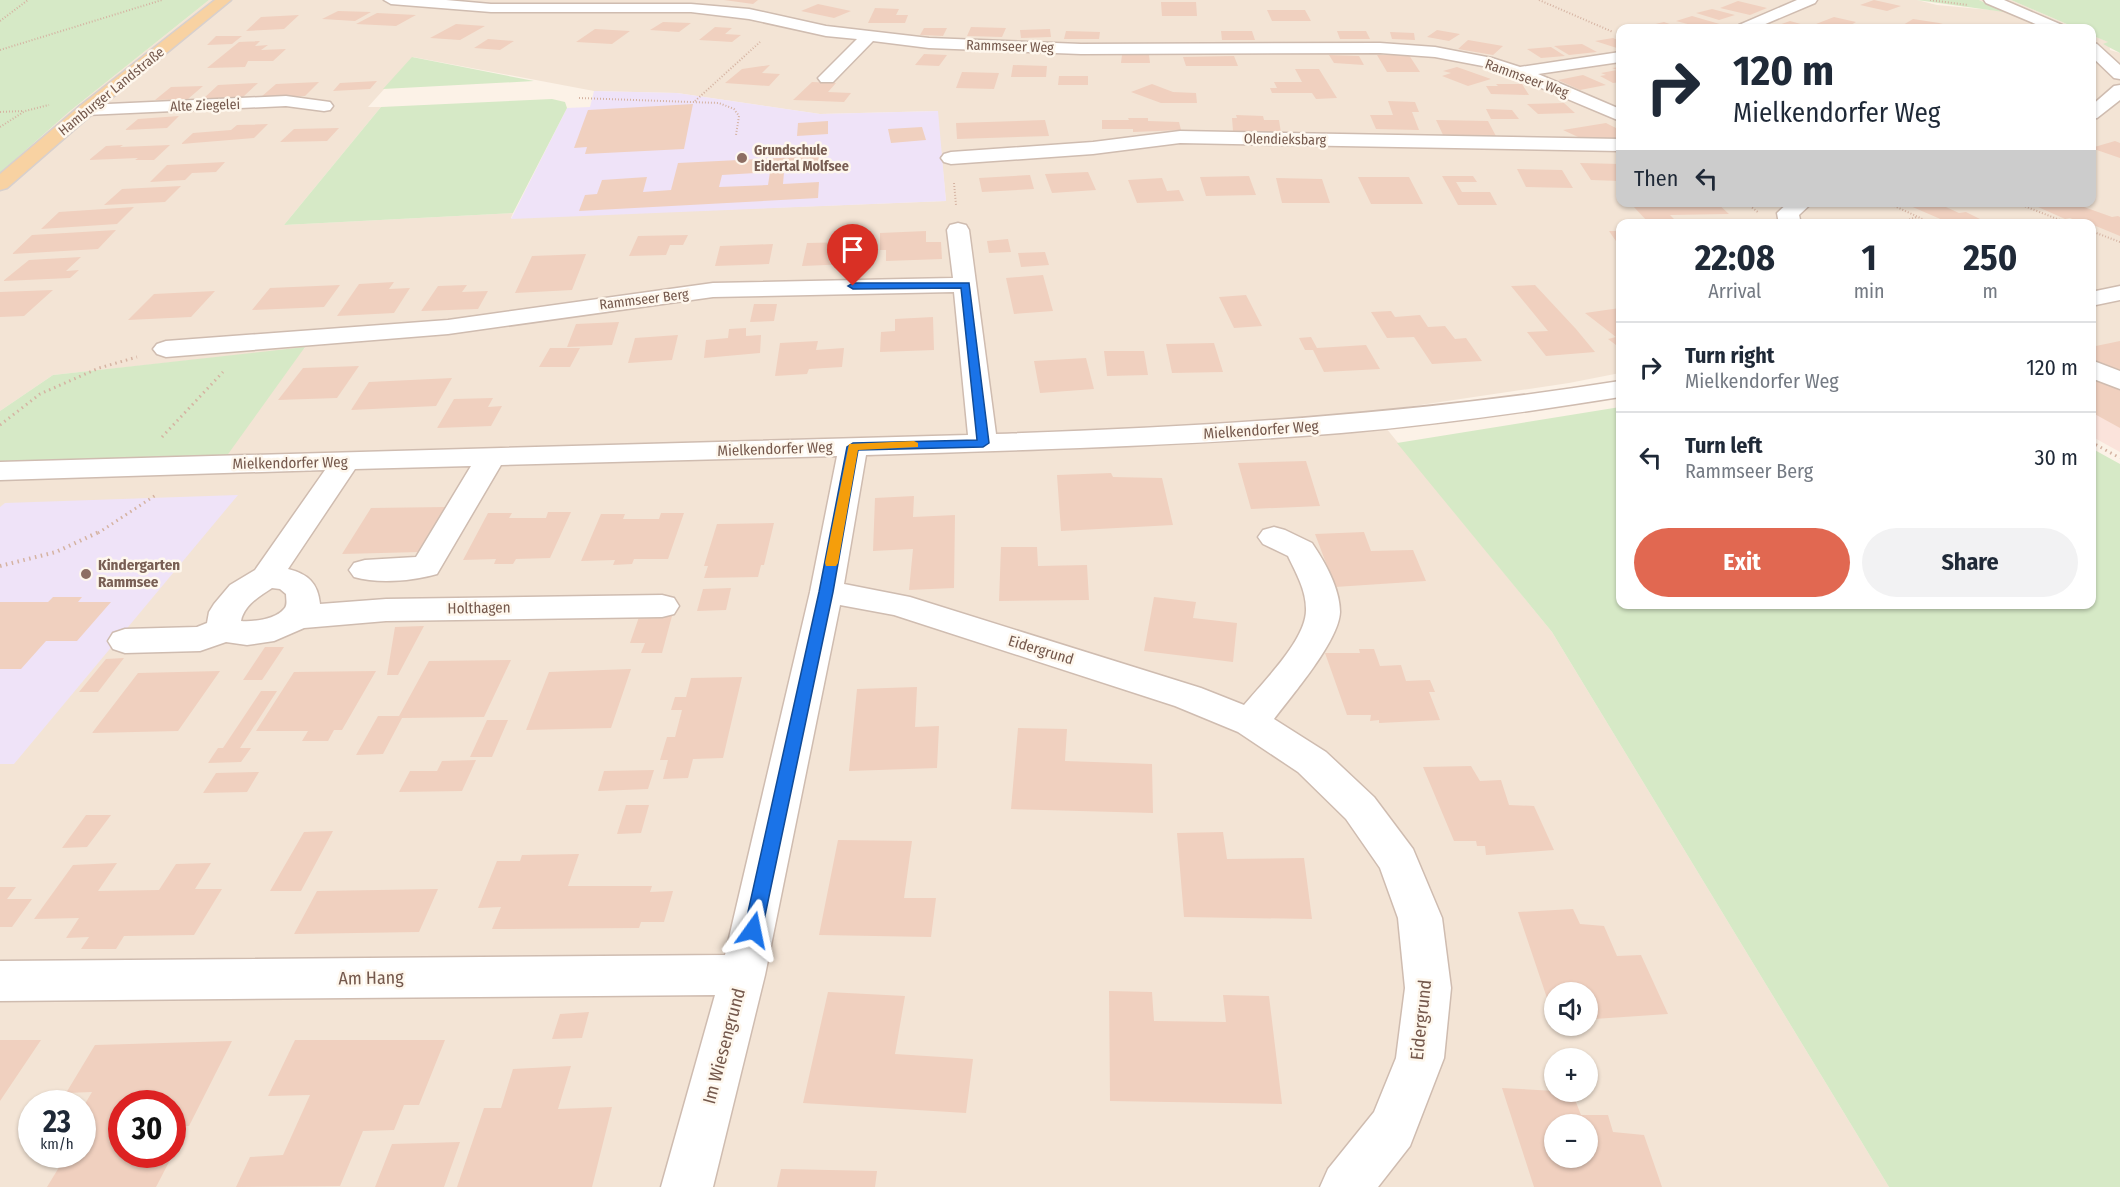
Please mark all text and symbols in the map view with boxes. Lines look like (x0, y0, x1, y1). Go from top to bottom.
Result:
street label: Rammseer Weg (966, 36, 1055, 57)
street label: Hamburger Landstraße (55, 43, 168, 139)
text: 120 m (1733, 46, 1834, 96)
icon: right (1634, 48, 1712, 126)
street label: Rammseer Weg (1483, 55, 1571, 102)
street label: Alte Ziegelei (170, 96, 240, 115)
text: Mielkendorfer Weg (1733, 97, 1941, 129)
street label: Olendieksbarg (1244, 130, 1327, 149)
place label: Grundschule Eidertal Molfsee (754, 142, 849, 175)
marker: Grundschule Eidertal Molfsee (735, 151, 749, 165)
icon: left (1690, 162, 1723, 195)
text: Then (1634, 165, 1678, 192)
pin (827, 224, 878, 286)
icon: arrive (836, 233, 869, 266)
text: 22:08 (1695, 236, 1775, 280)
text: 1 (1861, 236, 1877, 280)
text: 250 (1963, 236, 2017, 280)
text: Arrival (1708, 279, 1761, 303)
text: min (1854, 279, 1885, 303)
text: m (1983, 279, 1998, 303)
street label: Rammseer Berg (599, 286, 690, 313)
text: Turn right (1685, 342, 1774, 369)
icon: right (1634, 351, 1667, 384)
text: 120 m (2026, 354, 2078, 381)
text: Mielkendorfer Weg (1685, 369, 1839, 393)
street label: Mielkendorfer Weg (1203, 417, 1319, 443)
text: Turn left (1685, 432, 1763, 459)
street label: Mielkendorfer Weg (717, 438, 833, 460)
icon: left (1634, 441, 1667, 474)
text: 30 m (2035, 444, 2078, 471)
street label: Mielkendorfer Weg (232, 453, 348, 473)
text: Rammseer Berg (1685, 459, 1813, 483)
button: Exit (1634, 528, 1850, 597)
button: Share (1862, 528, 2078, 597)
place label: Kindergarten Rammsee (98, 556, 180, 591)
marker: Kindergarten Rammsee (79, 567, 93, 581)
street label: Holthagen (447, 598, 511, 618)
street label: Eidergrund (1006, 632, 1076, 668)
position arrow (721, 898, 785, 962)
street label: Am Hang (338, 966, 404, 990)
street label: Eidergrund (1406, 979, 1436, 1061)
map controls (1544, 982, 1598, 1168)
button: sound (1544, 982, 1598, 1036)
street label: Im Wiesengrund (698, 986, 750, 1106)
button: + (1544, 1048, 1598, 1102)
speed limit sign: 30 (108, 1090, 186, 1168)
text: 23 (43, 1104, 71, 1140)
button: − (1544, 1114, 1598, 1168)
text: km/h (40, 1135, 74, 1153)

